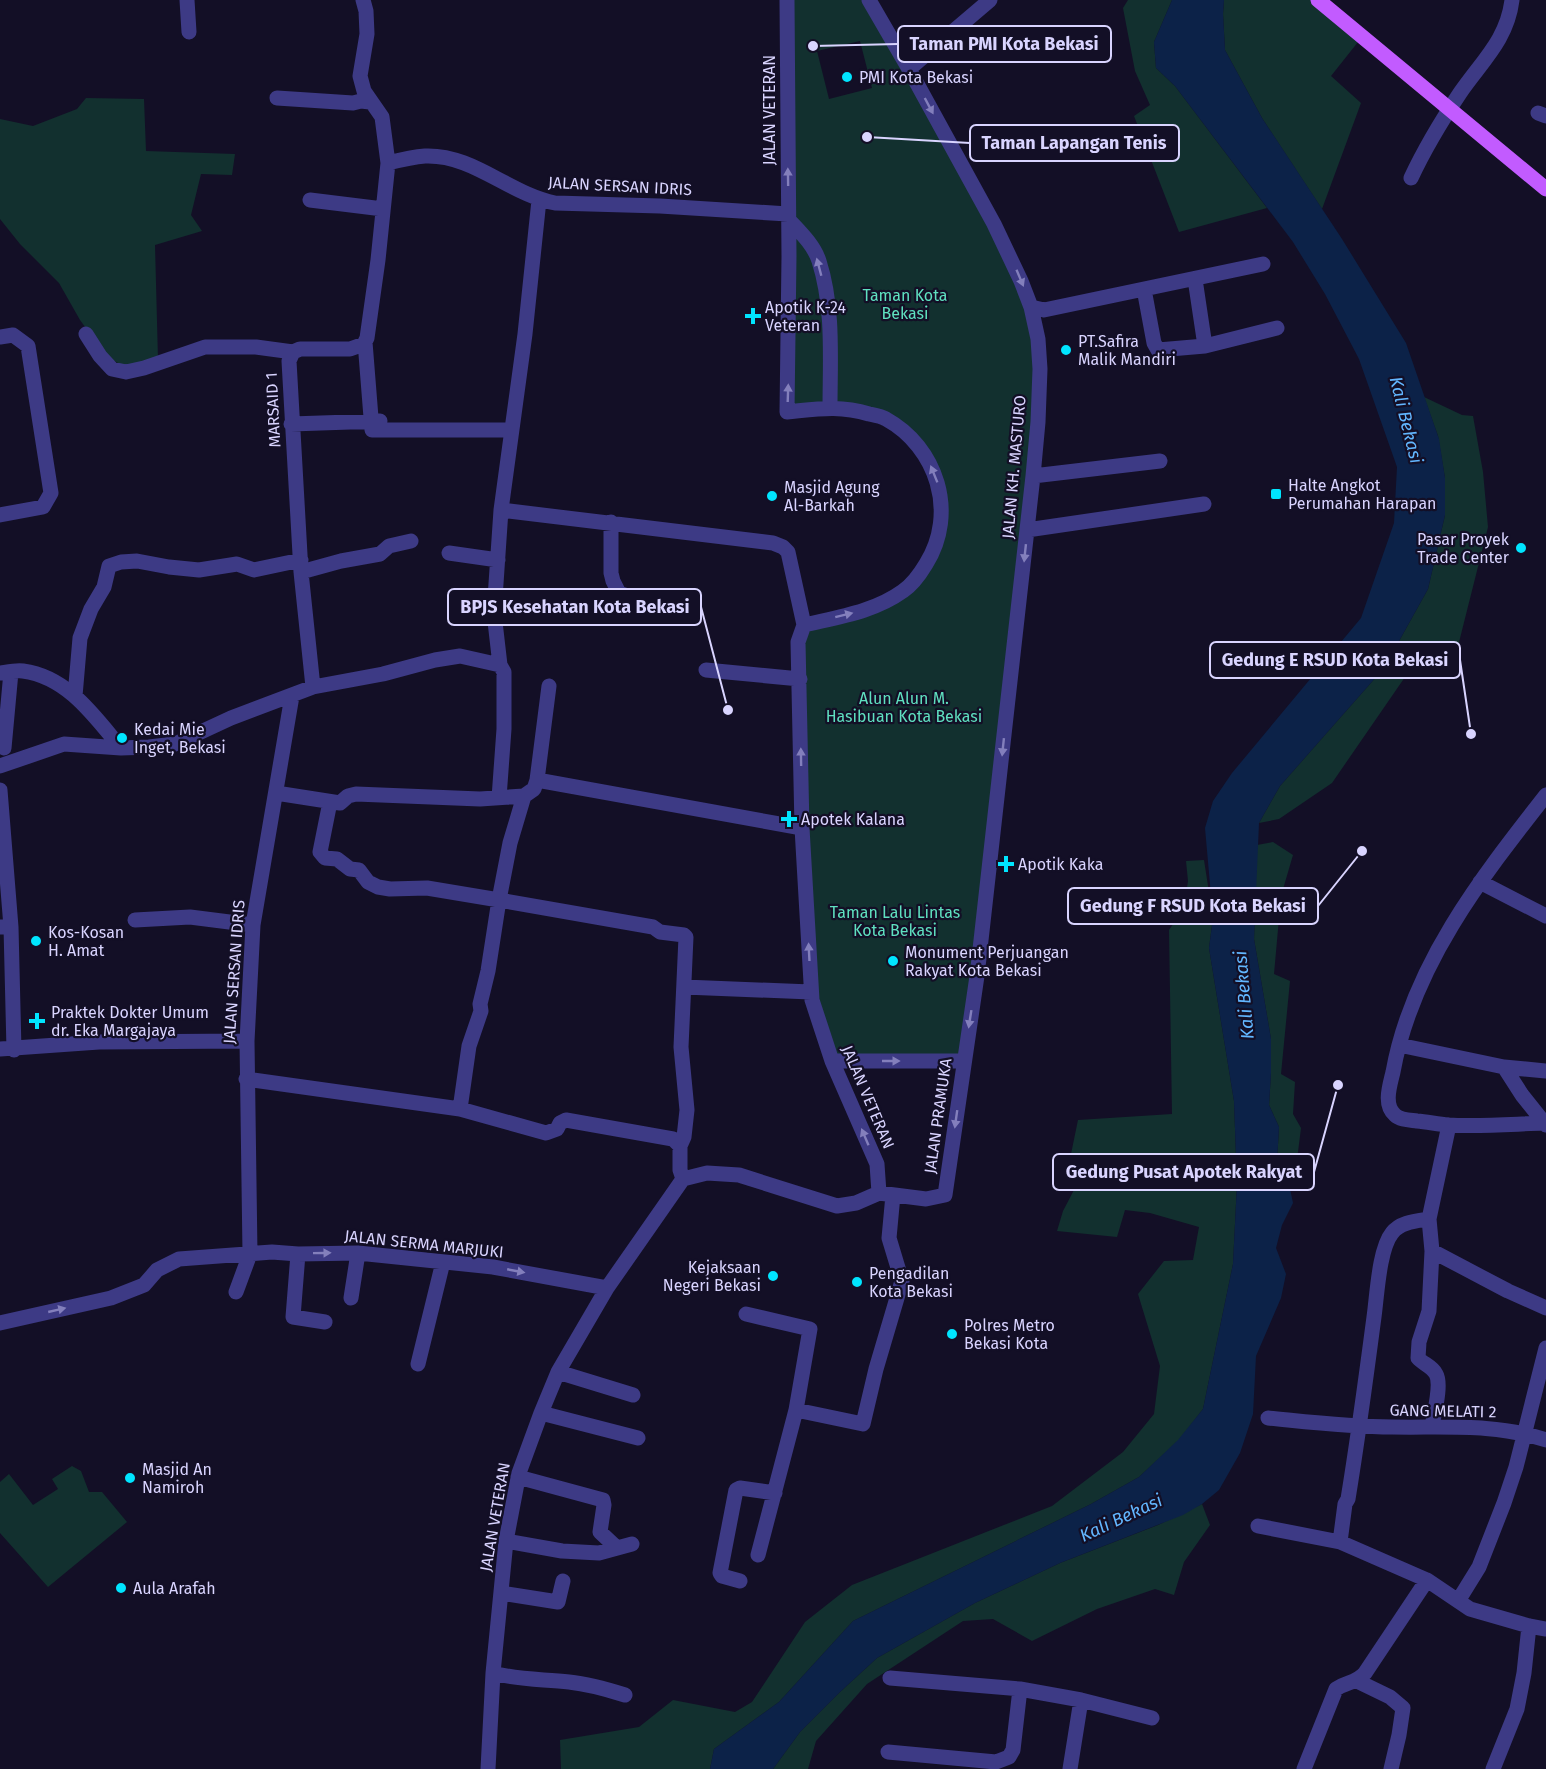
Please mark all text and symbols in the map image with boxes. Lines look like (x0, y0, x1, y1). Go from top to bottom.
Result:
callout: Taman PMI Kota Bekasi (898, 26, 1111, 62)
text: Taman PMI Kota Bekasi (910, 33, 1098, 55)
street label: JALAN VETERAN (760, 55, 779, 165)
place label: PMI Kota Bekasi (859, 68, 973, 87)
marker: PMI Kota Bekasi (840, 70, 854, 84)
one-way arrow (924, 97, 934, 114)
callout: Taman Lapangan Tenis (970, 125, 1179, 161)
text: Taman Lapangan Tenis (982, 132, 1167, 154)
one-way arrow (783, 167, 792, 186)
street label: JALAN SERSAN IDRIS (547, 173, 693, 199)
one-way arrow (814, 258, 824, 276)
one-way arrow (1015, 270, 1024, 287)
park label: Taman Kota Bekasi (862, 286, 948, 323)
place label: Apotik K-24 Veteran (765, 298, 847, 335)
marker: Apotik K-24 Veteran (746, 309, 760, 323)
place label: PT.Safira Malik Mandiri (1078, 332, 1176, 369)
marker: PT.Safira Malik Mandiri (1059, 343, 1073, 357)
street label: MARSAID 1 (262, 372, 284, 448)
water label: Kali Bekasi (1385, 374, 1427, 466)
one-way arrow (784, 383, 793, 402)
street label: JALAN KH. MASTURO (998, 394, 1030, 540)
one-way arrow (929, 464, 939, 482)
place label: Halte Angkot Perumahan Harapan (1288, 476, 1436, 513)
place label: Masjid Agung Al-Barkah (784, 478, 880, 515)
marker: Halte Angkot Perumahan Harapan (1269, 487, 1283, 501)
marker: Masjid Agung Al-Barkah (765, 489, 779, 503)
place label: Pasar Proyek Trade Center (1417, 530, 1510, 567)
marker: Pasar Proyek Trade Center (1514, 541, 1528, 555)
one-way arrow (1020, 544, 1029, 563)
callout: BPJS Kesehatan Kota Bekasi (448, 589, 701, 625)
text: BPJS Kesehatan Kota Bekasi (460, 596, 690, 618)
one-way arrow (835, 610, 853, 619)
callout: Gedung E RSUD Kota Bekasi (1210, 642, 1460, 678)
text: Gedung E RSUD Kota Bekasi (1222, 649, 1448, 671)
park label: Alun Alun M. Hasibuan Kota Bekasi (826, 689, 982, 726)
place label: Kedai Mie Inget, Bekasi (134, 720, 226, 757)
marker: Kedai Mie Inget, Bekasi (115, 731, 129, 745)
one-way arrow (999, 738, 1008, 757)
one-way arrow (796, 748, 806, 767)
place label: Apotek Kalana (801, 810, 905, 829)
marker: Apotek Kalana (782, 812, 796, 826)
place label: Apotik Kaka (1018, 855, 1103, 874)
marker: Apotik Kaka (999, 857, 1013, 871)
callout: Gedung F RSUD Kota Bekasi (1068, 888, 1318, 924)
text: Gedung F RSUD Kota Bekasi (1080, 895, 1306, 917)
street label: JALAN SERSAN IDRIS (219, 899, 249, 1045)
park label: Taman Lalu Lintas Kota Bekasi (830, 903, 960, 940)
place label: Kos-Kosan H. Amat (48, 923, 124, 960)
marker: Kos-Kosan H. Amat (29, 934, 43, 948)
one-way arrow (804, 943, 813, 962)
place label: Monument Perjuangan Rakyat Kota Bekasi (905, 943, 1069, 980)
water label: Kali Bekasi (1229, 950, 1259, 1040)
marker: Monument Perjuangan Rakyat Kota Bekasi (886, 954, 900, 968)
place label: Praktek Dokter Umum dr. Eka Margajaya (51, 1003, 209, 1040)
one-way arrow (966, 1009, 975, 1028)
marker: Praktek Dokter Umum dr. Eka Margajaya (28, 1012, 46, 1030)
street label: JALAN VETERAN (838, 1042, 898, 1152)
one-way arrow (881, 1056, 900, 1066)
street label: JALAN PRAMUKA (921, 1056, 956, 1175)
one-way arrow (951, 1109, 961, 1128)
one-way arrow (860, 1127, 870, 1145)
callout: Gedung Pusat Apotek Rakyat (1053, 1154, 1314, 1190)
text: Gedung Pusat Apotek Rakyat (1066, 1161, 1303, 1183)
street label: JALAN SERMA MARJUKI (343, 1226, 505, 1262)
one-way arrow (313, 1248, 332, 1258)
place label: Kejaksaan Negeri Bekasi (663, 1258, 761, 1295)
place label: Pengadilan Kota Bekasi (869, 1264, 953, 1301)
one-way arrow (507, 1267, 526, 1276)
marker: Kejaksaan Negeri Bekasi (766, 1269, 780, 1283)
marker: Pengadilan Kota Bekasi (850, 1275, 864, 1289)
one-way arrow (48, 1305, 66, 1315)
place label: Polres Metro Bekasi Kota (964, 1316, 1055, 1353)
marker: Polres Metro Bekasi Kota (945, 1327, 959, 1341)
street label: GANG MELATI 2 (1389, 1401, 1497, 1421)
place label: Masjid An Namiroh (142, 1460, 212, 1497)
street label: JALAN VETERAN (476, 1461, 514, 1573)
marker: Masjid An Namiroh (123, 1471, 137, 1485)
water label: Kali Bekasi (1076, 1489, 1166, 1547)
place label: Aula Arafah (133, 1579, 216, 1598)
marker: Aula Arafah (114, 1581, 128, 1595)

